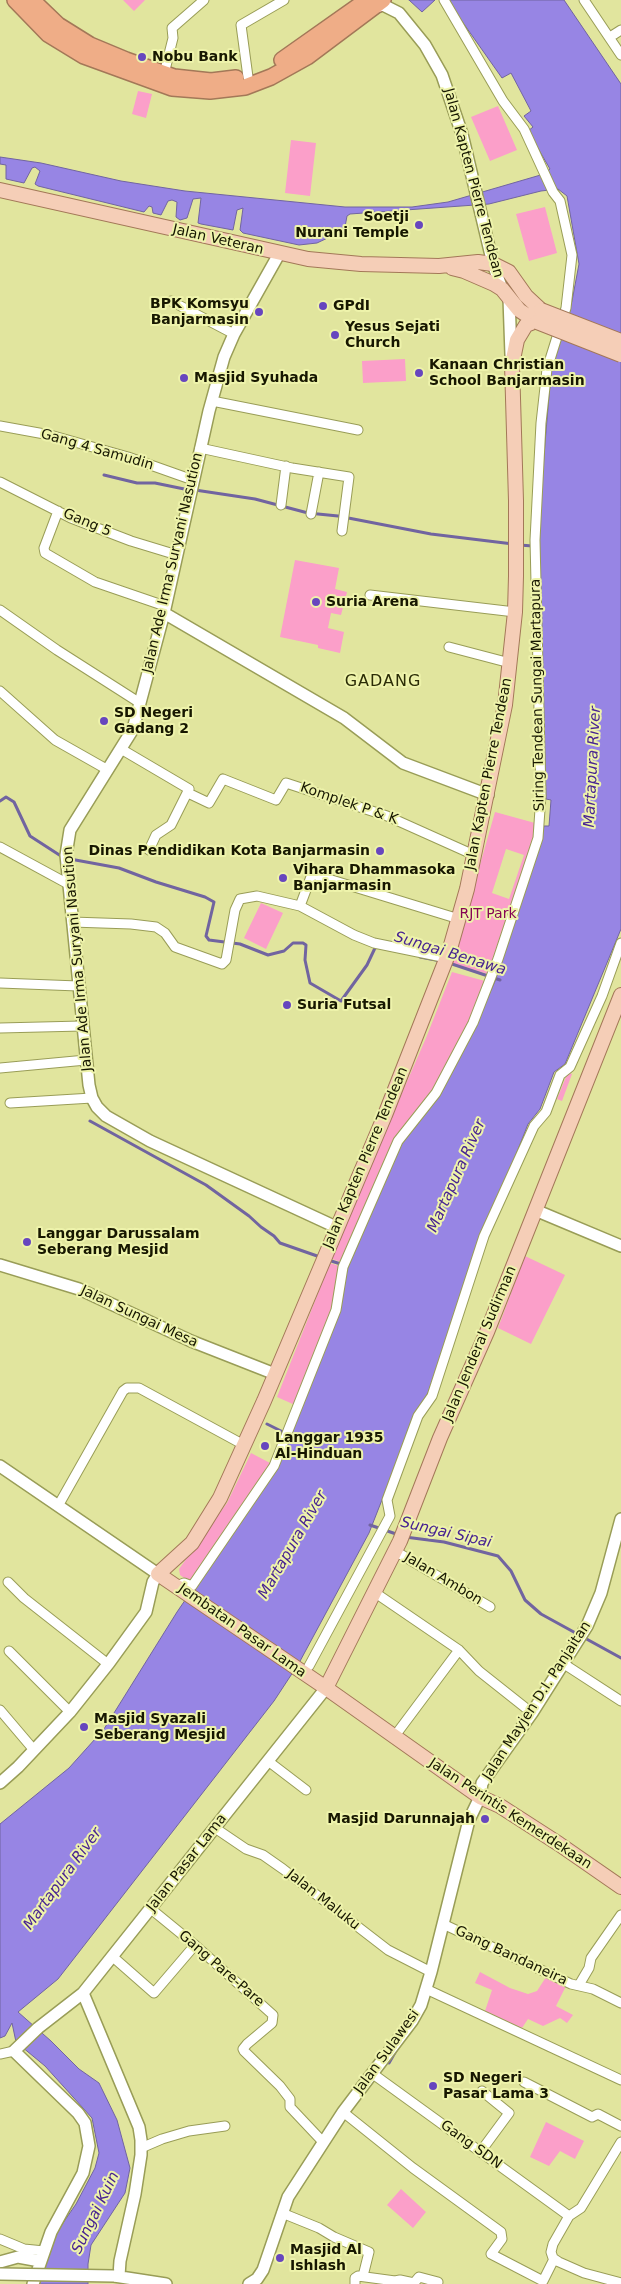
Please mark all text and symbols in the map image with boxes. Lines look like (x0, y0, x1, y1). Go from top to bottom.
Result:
place label: Nobu Bank (152, 49, 238, 65)
marker: Nobu Bank (136, 51, 148, 63)
street label: Jalan Kapten Pierre Tendean (440, 86, 506, 280)
place label: Soetji Nurani Temple (295, 209, 409, 242)
marker: Soetji Nurani Temple (413, 219, 425, 231)
street label: Jalan Veteran (171, 221, 265, 259)
place label: BPK Komsyu Banjarmasin (150, 296, 249, 328)
place label: GPdI (333, 298, 370, 314)
marker: GPdI (317, 300, 329, 312)
marker: BPK Komsyu Banjarmasin (253, 306, 265, 318)
place label: Yesus Sejati Church (345, 319, 440, 352)
marker: Yesus Sejati Church (329, 329, 341, 341)
place label: Kanaan Christian School Banjarmasin (429, 357, 585, 390)
marker: Kanaan Christian School Banjarmasin (413, 367, 425, 379)
place label: Masjid Syuhada (194, 370, 318, 386)
marker: Masjid Syuhada (178, 372, 190, 384)
street label: Gang 4 Samudin (39, 426, 155, 474)
street label: Jalan Ade Irma Suryani Nasution (139, 451, 207, 675)
street label: Gang 5 (60, 505, 114, 541)
street label: Siring Tendean Sungai Martapura (528, 579, 548, 811)
place label: Suria Arena (326, 594, 419, 610)
marker: Suria Arena (310, 596, 322, 608)
district label: GADANG (344, 672, 422, 692)
street label: Jalan Kapten Pierre Tendean (462, 676, 516, 872)
place label: SD Negeri Gadang 2 (114, 705, 193, 738)
water label: Martapura River (581, 706, 605, 828)
marker: SD Negeri Gadang 2 (98, 715, 110, 727)
street label: Komplek P & K (298, 779, 400, 829)
place label: Dinas Pendidikan Kota Banjarmasin (88, 843, 370, 859)
marker: Dinas Pendidikan Kota Banjarmasin (374, 845, 386, 857)
street label: Jalan Ade Irma Suryani Nasution (60, 846, 96, 1072)
place label: Vihara Dhammasoka Banjarmasin (293, 862, 455, 894)
marker: Vihara Dhammasoka Banjarmasin (277, 872, 289, 884)
park label: RJT Park (459, 906, 517, 922)
water label: Sungai Benawa (392, 928, 508, 980)
place label: Suria Futsal (297, 997, 391, 1013)
marker: Suria Futsal (281, 999, 293, 1011)
street label: Jalan Kapten Pierre Tendean (320, 1065, 412, 1251)
water label: Martapura River (424, 1117, 490, 1235)
place label: Langgar Darussalam Seberang Mesjid (37, 1226, 199, 1258)
marker: Langgar Darussalam Seberang Mesjid (21, 1236, 33, 1248)
street label: Jalan Jenderal Sudirman (440, 1264, 520, 1424)
street label: Jalan Sungai Mesa (78, 1282, 200, 1352)
place label: Langgar 1935 Al-Hinduan (275, 1430, 384, 1462)
marker: Langgar 1935 Al-Hinduan (259, 1440, 271, 1452)
water label: Martapura River (255, 1488, 331, 1602)
water label: Sungai Sipai (399, 1514, 493, 1552)
street label: Jalan Ambon (401, 1549, 485, 1609)
street label: Jembatan Pasar Lama (175, 1580, 309, 1682)
street label: Jalan Mayjen D.I. Panjaitan (479, 1618, 595, 1784)
place label: Masjid Syazali Seberang Mesjid (94, 1711, 226, 1744)
marker: Masjid Syazali Seberang Mesjid (78, 1721, 90, 1733)
street label: Jalan Perintis Kemerdekaan (425, 1755, 595, 1873)
street label: Jalan Pasar Lama (144, 1811, 230, 1915)
place label: Masjid Darunnajah (327, 1811, 475, 1827)
marker: Masjid Darunnajah (479, 1813, 491, 1825)
water label: Martapura River (20, 1825, 106, 1933)
street label: Jalan Maluku (283, 1866, 363, 1934)
street label: Gang Bandaneira (452, 1923, 570, 1989)
street label: Gang Pare-Pare (175, 1927, 267, 2011)
street label: Jalan Sulawesi (351, 2007, 423, 2097)
place label: SD Negeri Pasar Lama 3 (443, 2070, 549, 2102)
marker: SD Negeri Pasar Lama 3 (427, 2080, 439, 2092)
street label: Gang SDN (437, 2117, 505, 2173)
water label: Sungai Kuin (68, 2169, 124, 2257)
place label: Masjid Al Ishlash (290, 2242, 362, 2274)
marker: Masjid Al Ishlash (274, 2252, 286, 2264)

